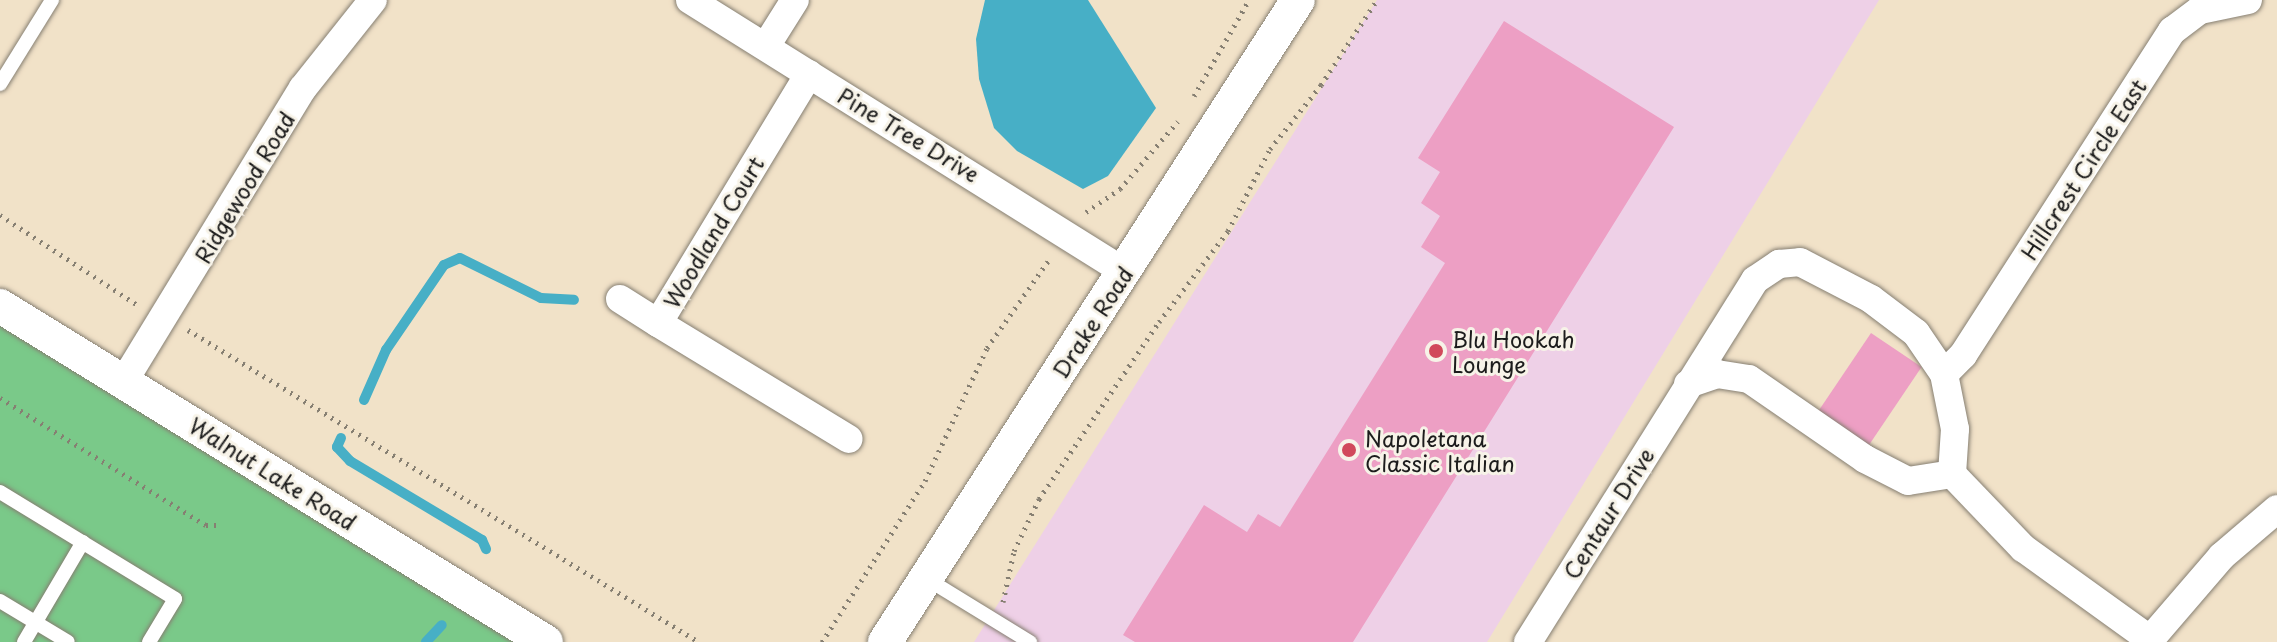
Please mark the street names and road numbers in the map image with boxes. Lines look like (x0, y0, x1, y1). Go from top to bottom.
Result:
street label: Hillcrest Circle East (2015, 74, 2151, 264)
street label: Pine Tree Drive (833, 81, 985, 187)
street label: Ridgewood Road (188, 106, 300, 268)
street label: Woodland Court (657, 151, 769, 313)
street label: Drake Road (1046, 261, 1138, 383)
street label: Walnut Lake Road (184, 411, 362, 535)
street label: Centaur Drive (1557, 442, 1659, 584)

